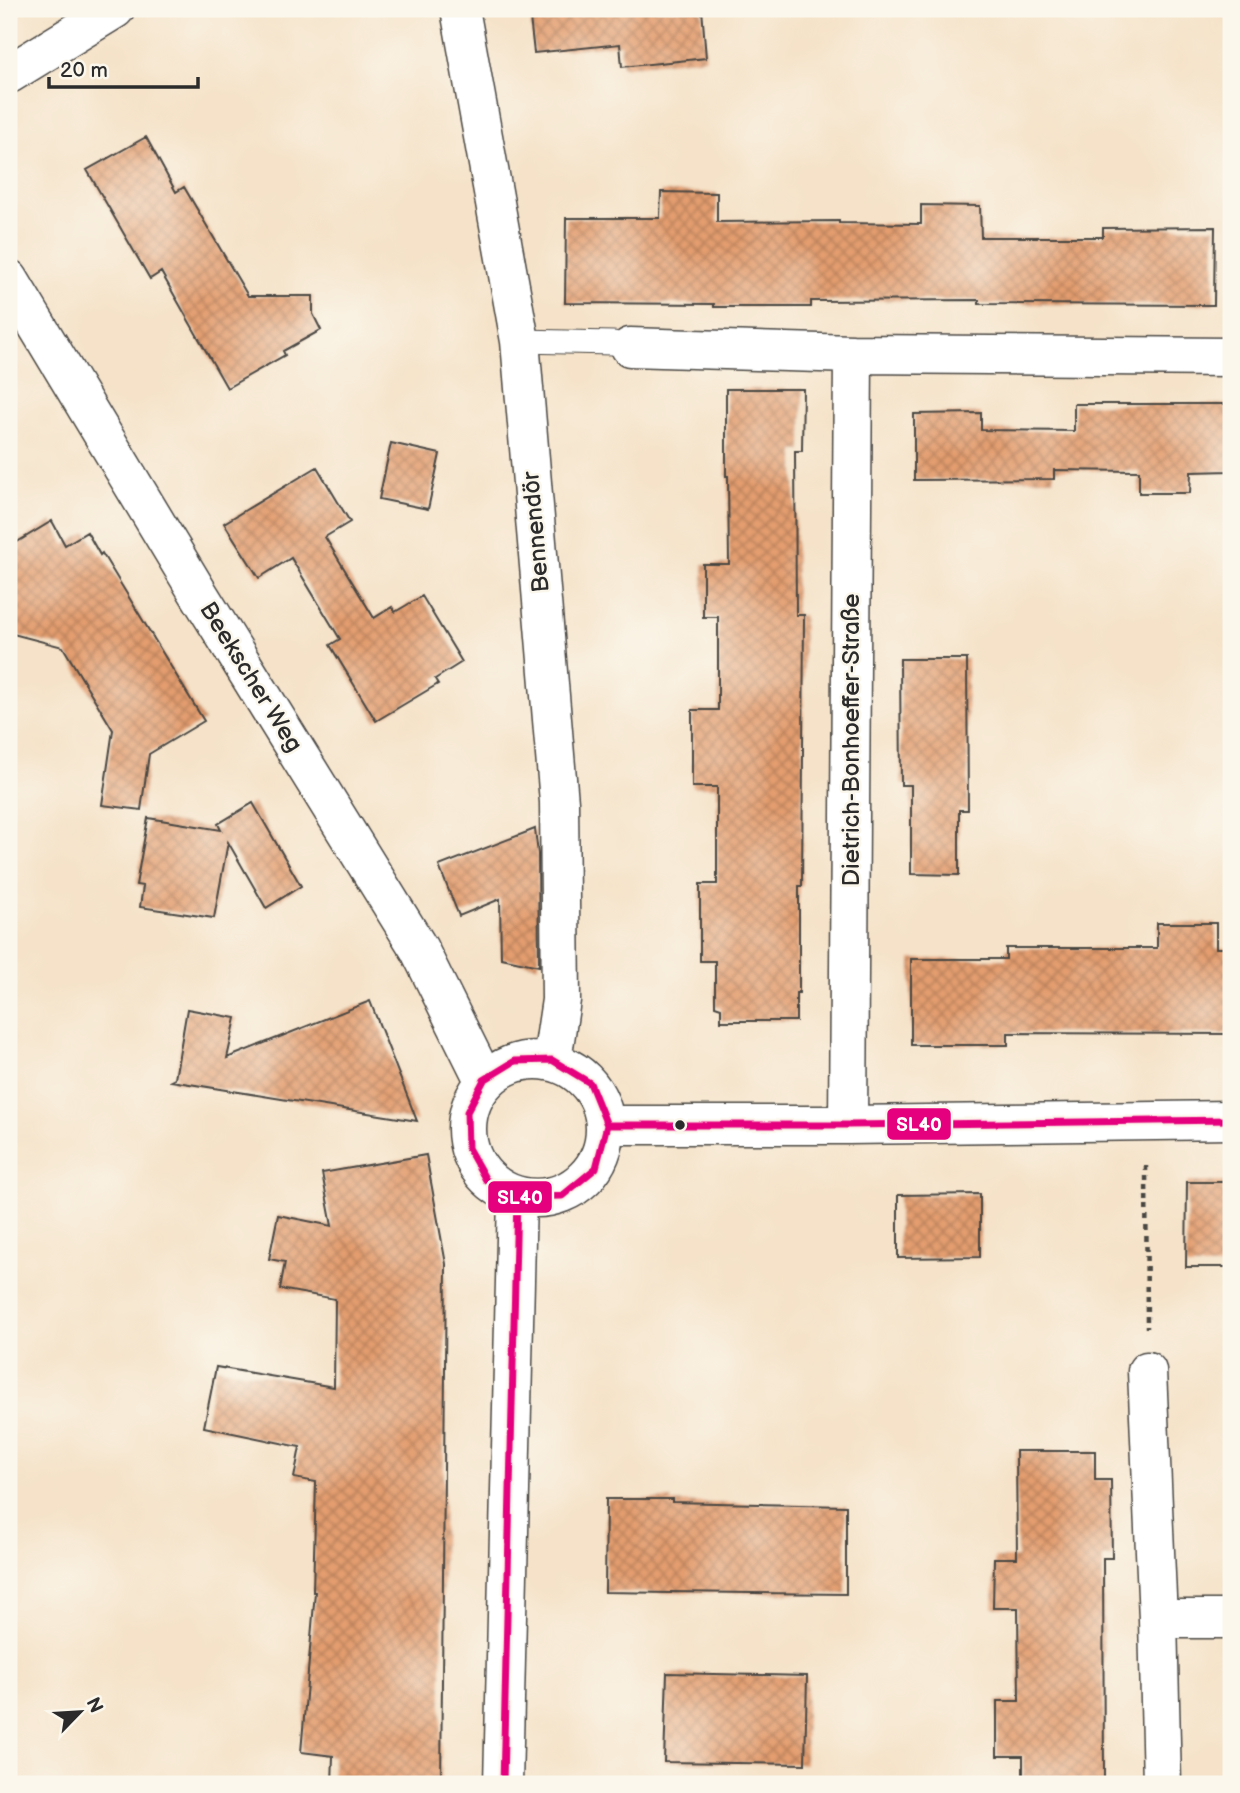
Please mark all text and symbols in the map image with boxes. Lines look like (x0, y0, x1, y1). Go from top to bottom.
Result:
scale bar (49, 46, 198, 90)
text: 20 m (60, 58, 108, 83)
street label: Bennendör (516, 470, 556, 594)
street label: Dietrich-Bonhoeffer-Straße (837, 594, 866, 886)
street label: Beekscher Weg (193, 597, 309, 757)
line badge: SL40 (886, 1107, 952, 1141)
text: SL40 (896, 1114, 942, 1137)
unlabelled marker (673, 1118, 687, 1132)
line badge: SL40 (487, 1180, 553, 1214)
text: SL40 (497, 1187, 543, 1210)
north arrow (46, 1678, 116, 1748)
text: N (81, 1694, 107, 1717)

